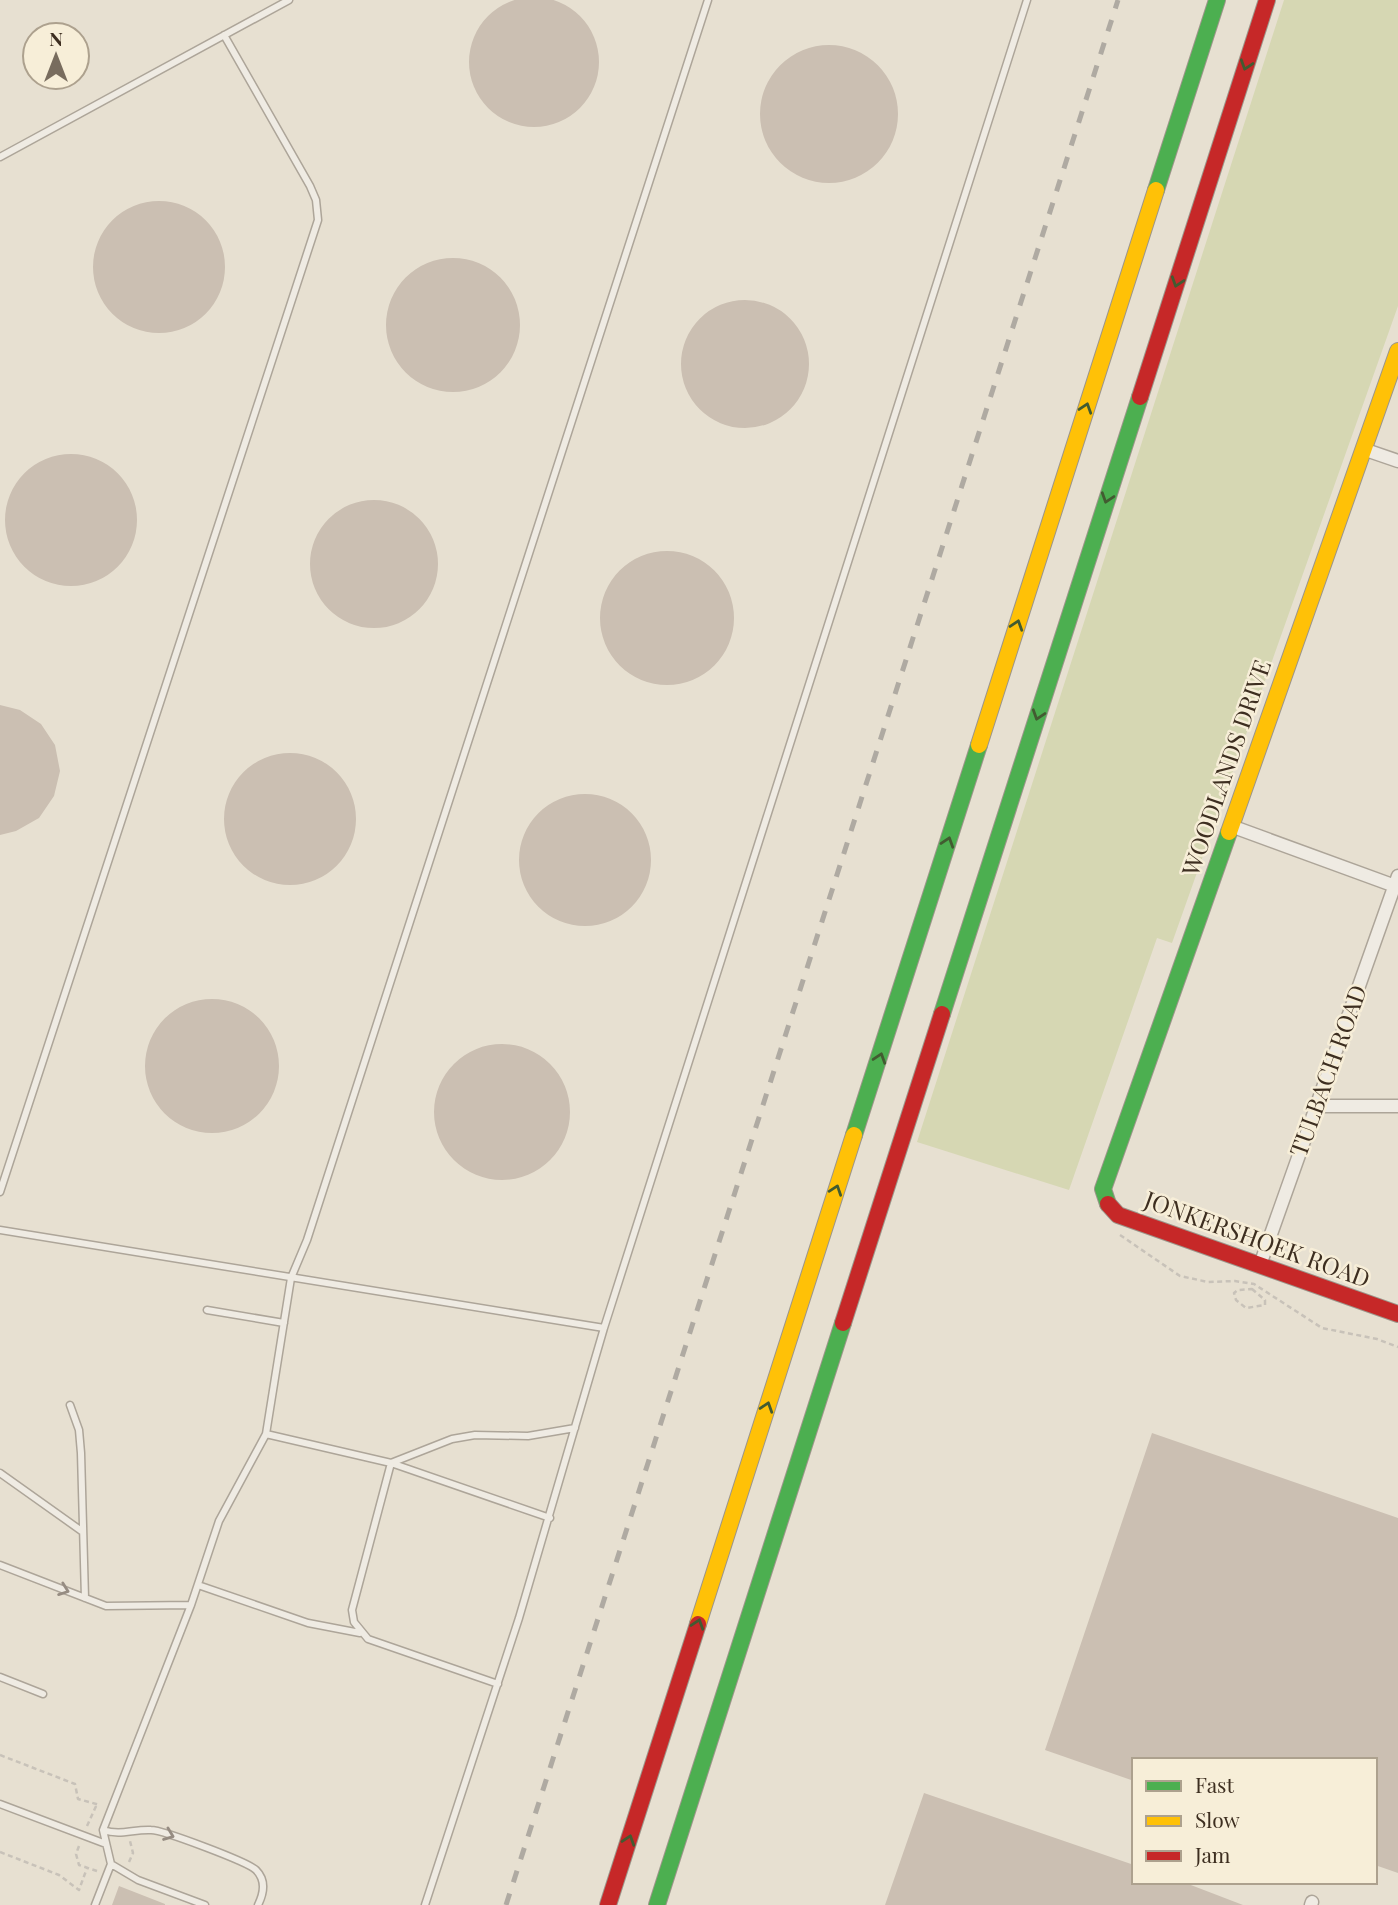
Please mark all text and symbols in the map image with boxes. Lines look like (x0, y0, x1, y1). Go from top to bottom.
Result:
north arrow (21, 21, 91, 91)
text: N (49, 25, 63, 51)
one-way arrow (1240, 58, 1254, 71)
one-way arrow (1171, 275, 1185, 287)
one-way arrow (1078, 402, 1093, 414)
one-way arrow (1101, 492, 1116, 504)
one-way arrow (1009, 619, 1023, 631)
street label: WOODLANDS DRIVE (1173, 655, 1277, 881)
one-way arrow (1032, 708, 1046, 721)
one-way arrow (940, 836, 955, 848)
street label: TULBACH ROAD (1281, 980, 1373, 1161)
one-way arrow (871, 1053, 886, 1065)
street label: JONKERSHOEK ROAD (1140, 1182, 1375, 1294)
one-way arrow (828, 1184, 842, 1197)
one-way arrow (759, 1401, 774, 1413)
one-way arrow (57, 1581, 69, 1595)
one-way arrow (690, 1618, 705, 1630)
legend (1132, 1758, 1377, 1884)
text: Fast (1195, 1770, 1234, 1798)
text: Slow (1195, 1805, 1240, 1833)
one-way arrow (163, 1827, 175, 1841)
one-way arrow (620, 1834, 635, 1846)
text: Jam (1194, 1840, 1231, 1868)

